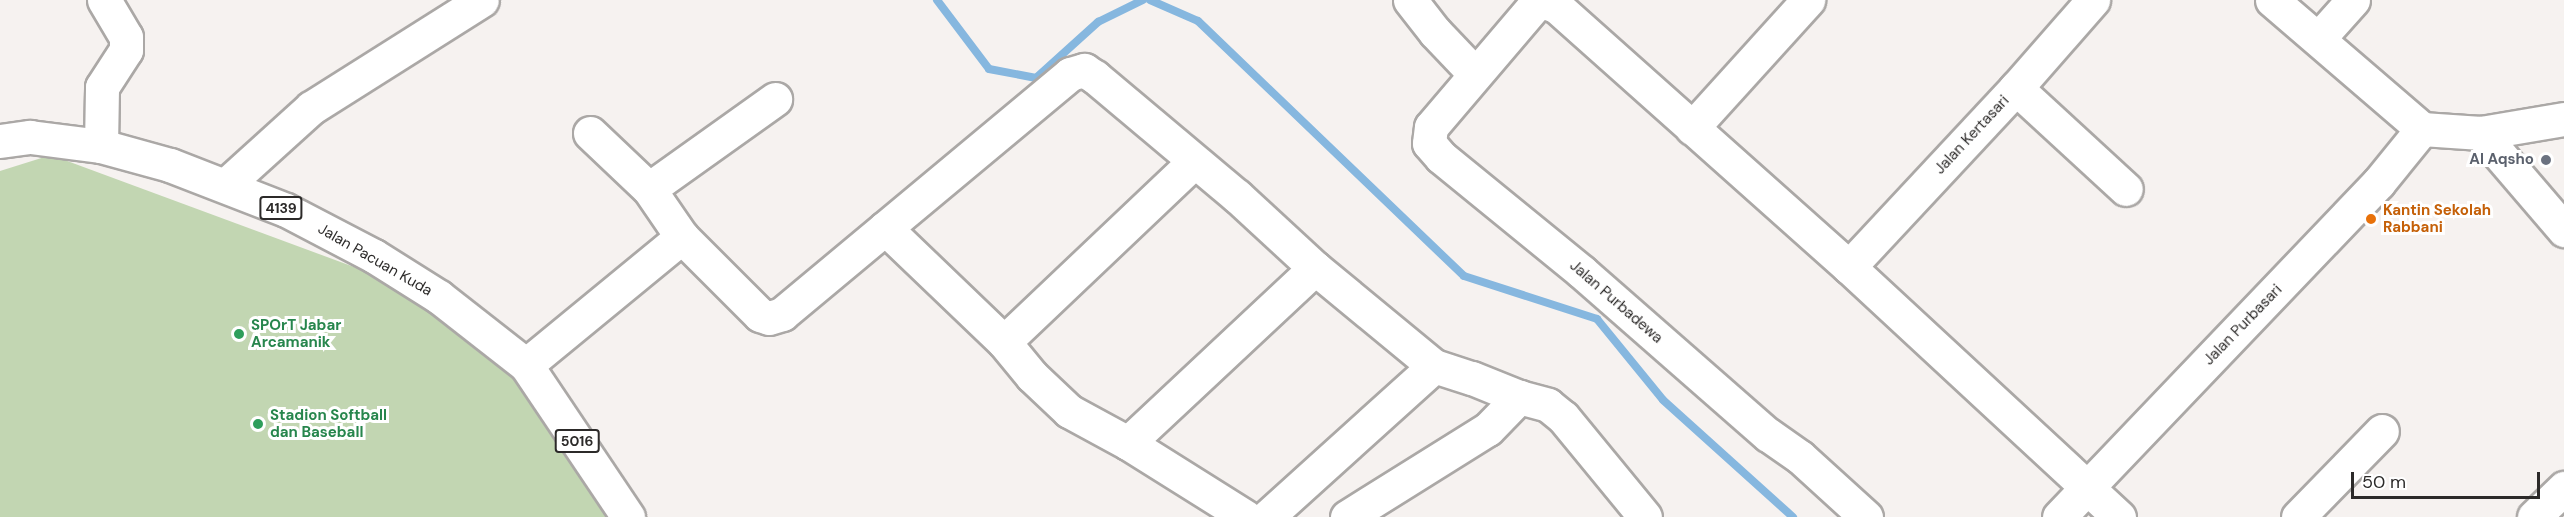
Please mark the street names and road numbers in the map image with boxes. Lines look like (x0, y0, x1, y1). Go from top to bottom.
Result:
street label: Jalan Kertasari (1931, 92, 2013, 178)
road number: 4139 (258, 197, 304, 219)
street label: Jalan Pacuan Kuda (315, 220, 435, 300)
street label: Jalan Purbadewa (1566, 257, 1666, 347)
street label: Jalan Purbasari (2200, 281, 2286, 369)
road number: 5016 (554, 430, 600, 452)

